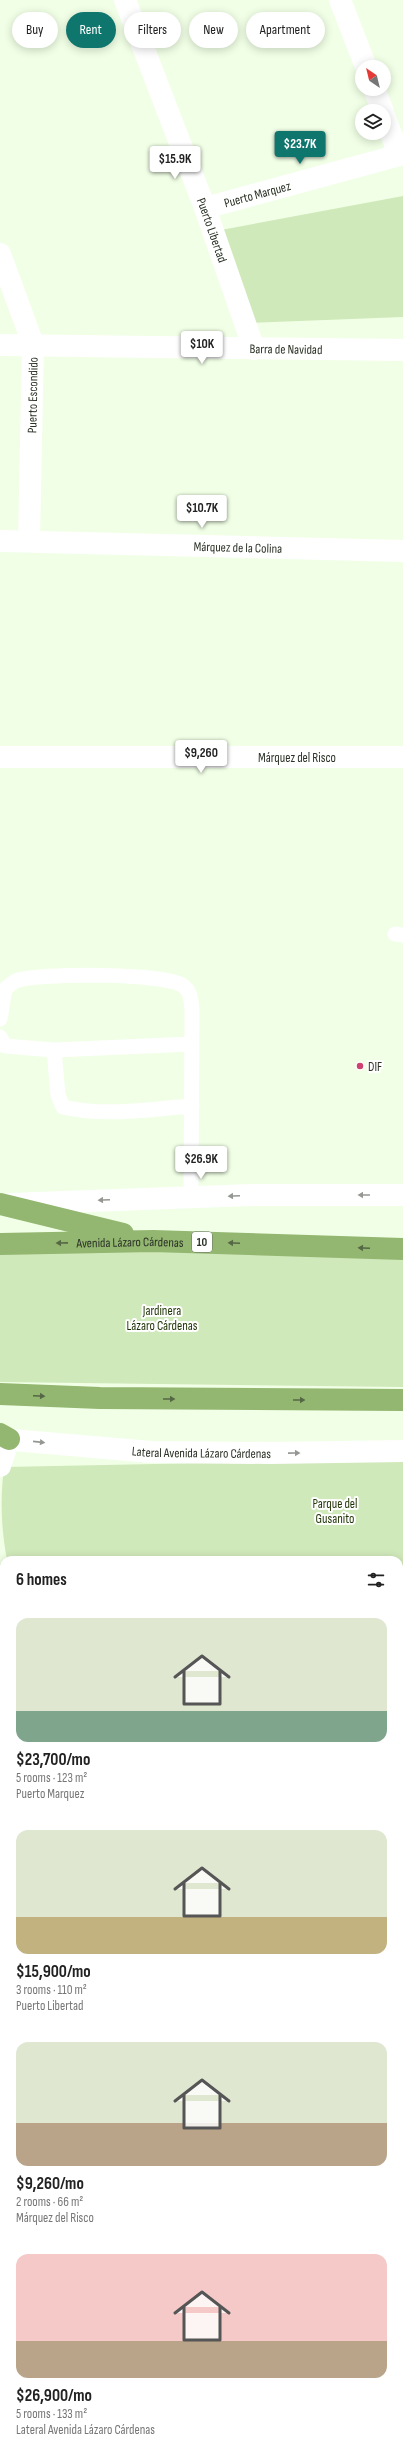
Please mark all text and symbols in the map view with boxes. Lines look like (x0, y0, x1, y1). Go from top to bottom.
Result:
chip: Buy (12, 12, 58, 48)
chip: Rent (66, 12, 116, 48)
chip: Filters (124, 12, 181, 48)
chip: New (189, 12, 238, 48)
chip: Apartment (246, 12, 325, 48)
north arrow (355, 60, 391, 96)
map controls (355, 60, 391, 140)
button: layers (355, 104, 391, 140)
pin: $23.7K (267, 131, 333, 165)
text: $23.7K (284, 136, 316, 152)
pin: $15.9K (142, 146, 208, 180)
text: $15.9K (159, 151, 191, 167)
street label: Puerto Marquez (222, 178, 293, 211)
street label: Puerto Libertad (193, 196, 230, 265)
pin: $10K (178, 331, 226, 365)
text: $10K (190, 336, 214, 352)
street label: Barra de Navidad (249, 341, 322, 358)
street label: Puerto Escondido (24, 357, 42, 433)
pin: $10.7K (169, 495, 235, 529)
text: $10.7K (186, 500, 218, 516)
street label: Márquez de la Colina (193, 539, 282, 557)
pin: $9,260 (168, 740, 234, 774)
text: $9,260 (184, 745, 218, 761)
street label: Márquez del Risco (258, 750, 336, 766)
place label: DIF (368, 1059, 382, 1075)
marker: DIF (355, 1061, 365, 1071)
pin: $26.9K (168, 1146, 234, 1180)
text: $26.9K (184, 1151, 218, 1167)
one-way arrow (357, 1192, 370, 1198)
one-way arrow (227, 1193, 240, 1199)
one-way arrow (98, 1197, 110, 1204)
road number: 10 (192, 1232, 212, 1252)
street label: Avenida Lázaro Cárdenas (75, 1234, 184, 1252)
one-way arrow (55, 1240, 68, 1246)
one-way arrow (228, 1240, 240, 1247)
one-way arrow (357, 1245, 370, 1251)
park label: Jardinera Lázaro Cárdenas (127, 1303, 198, 1334)
one-way arrow (33, 1393, 46, 1399)
one-way arrow (163, 1396, 176, 1402)
one-way arrow (293, 1397, 306, 1403)
one-way arrow (33, 1438, 45, 1445)
street label: Lateral Avenida Lázaro Cárdenas (131, 1443, 271, 1462)
one-way arrow (288, 1450, 301, 1456)
park label: Parque del Gusanito (312, 1496, 358, 1527)
icon: filters (365, 1569, 387, 1591)
text: 6 homes (16, 1570, 67, 1590)
icon: home (166, 1644, 238, 1716)
text: $23,700/mo (16, 1750, 90, 1770)
text: 5 rooms · 123 m² (16, 1770, 87, 1786)
text: Puerto Marquez (16, 1786, 84, 1802)
icon: home (166, 1856, 238, 1928)
text: $15,900/mo (16, 1962, 91, 1982)
text: 3 rooms · 110 m² (16, 1982, 87, 1998)
text: Puerto Libertad (16, 1998, 83, 2014)
icon: home (166, 2068, 238, 2140)
text: $9,260/mo (16, 2174, 84, 2194)
text: 2 rooms · 66 m² (16, 2194, 83, 2210)
text: Márquez del Risco (16, 2210, 94, 2226)
icon: home (166, 2280, 238, 2352)
text: $26,900/mo (16, 2386, 92, 2406)
text: 5 rooms · 133 m² (16, 2406, 87, 2422)
text: Lateral Avenida Lázaro Cárdenas (16, 2422, 155, 2438)

